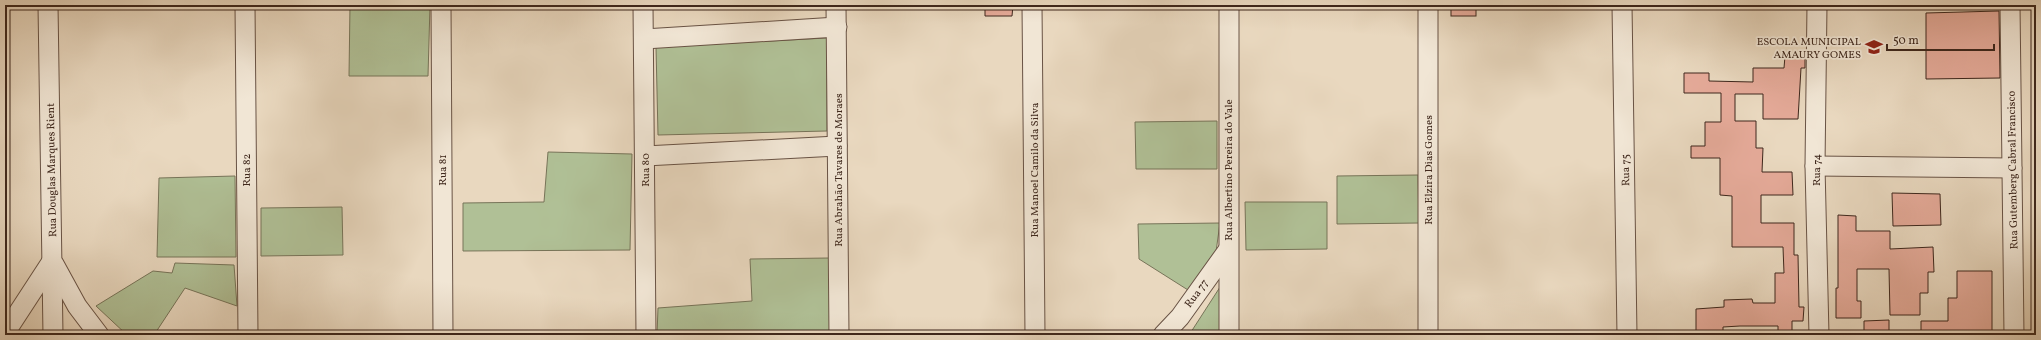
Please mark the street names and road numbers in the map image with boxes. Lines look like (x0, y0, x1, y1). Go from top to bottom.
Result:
street label: Rua Gutemberg Cabral Francisco (2005, 90, 2022, 249)
street label: Rua Abrahão Tavares de Moraes (832, 93, 847, 247)
street label: Rua Albertino Pereira do Vale (1222, 99, 1237, 241)
street label: Rua Manoel Camilo da Silva (1028, 102, 1043, 238)
street label: Rua Douglas Marques Rient (44, 103, 61, 237)
street label: Rua Elzira Dias Gomes (1422, 115, 1437, 225)
street label: Rua 82 (240, 153, 255, 186)
street label: Rua 80 (639, 153, 654, 187)
street label: Rua 74 (1810, 153, 1825, 186)
street label: Rua 81 (436, 154, 451, 186)
street label: Rua 75 (1619, 154, 1634, 186)
street label: Rua 77 (1182, 276, 1213, 311)

